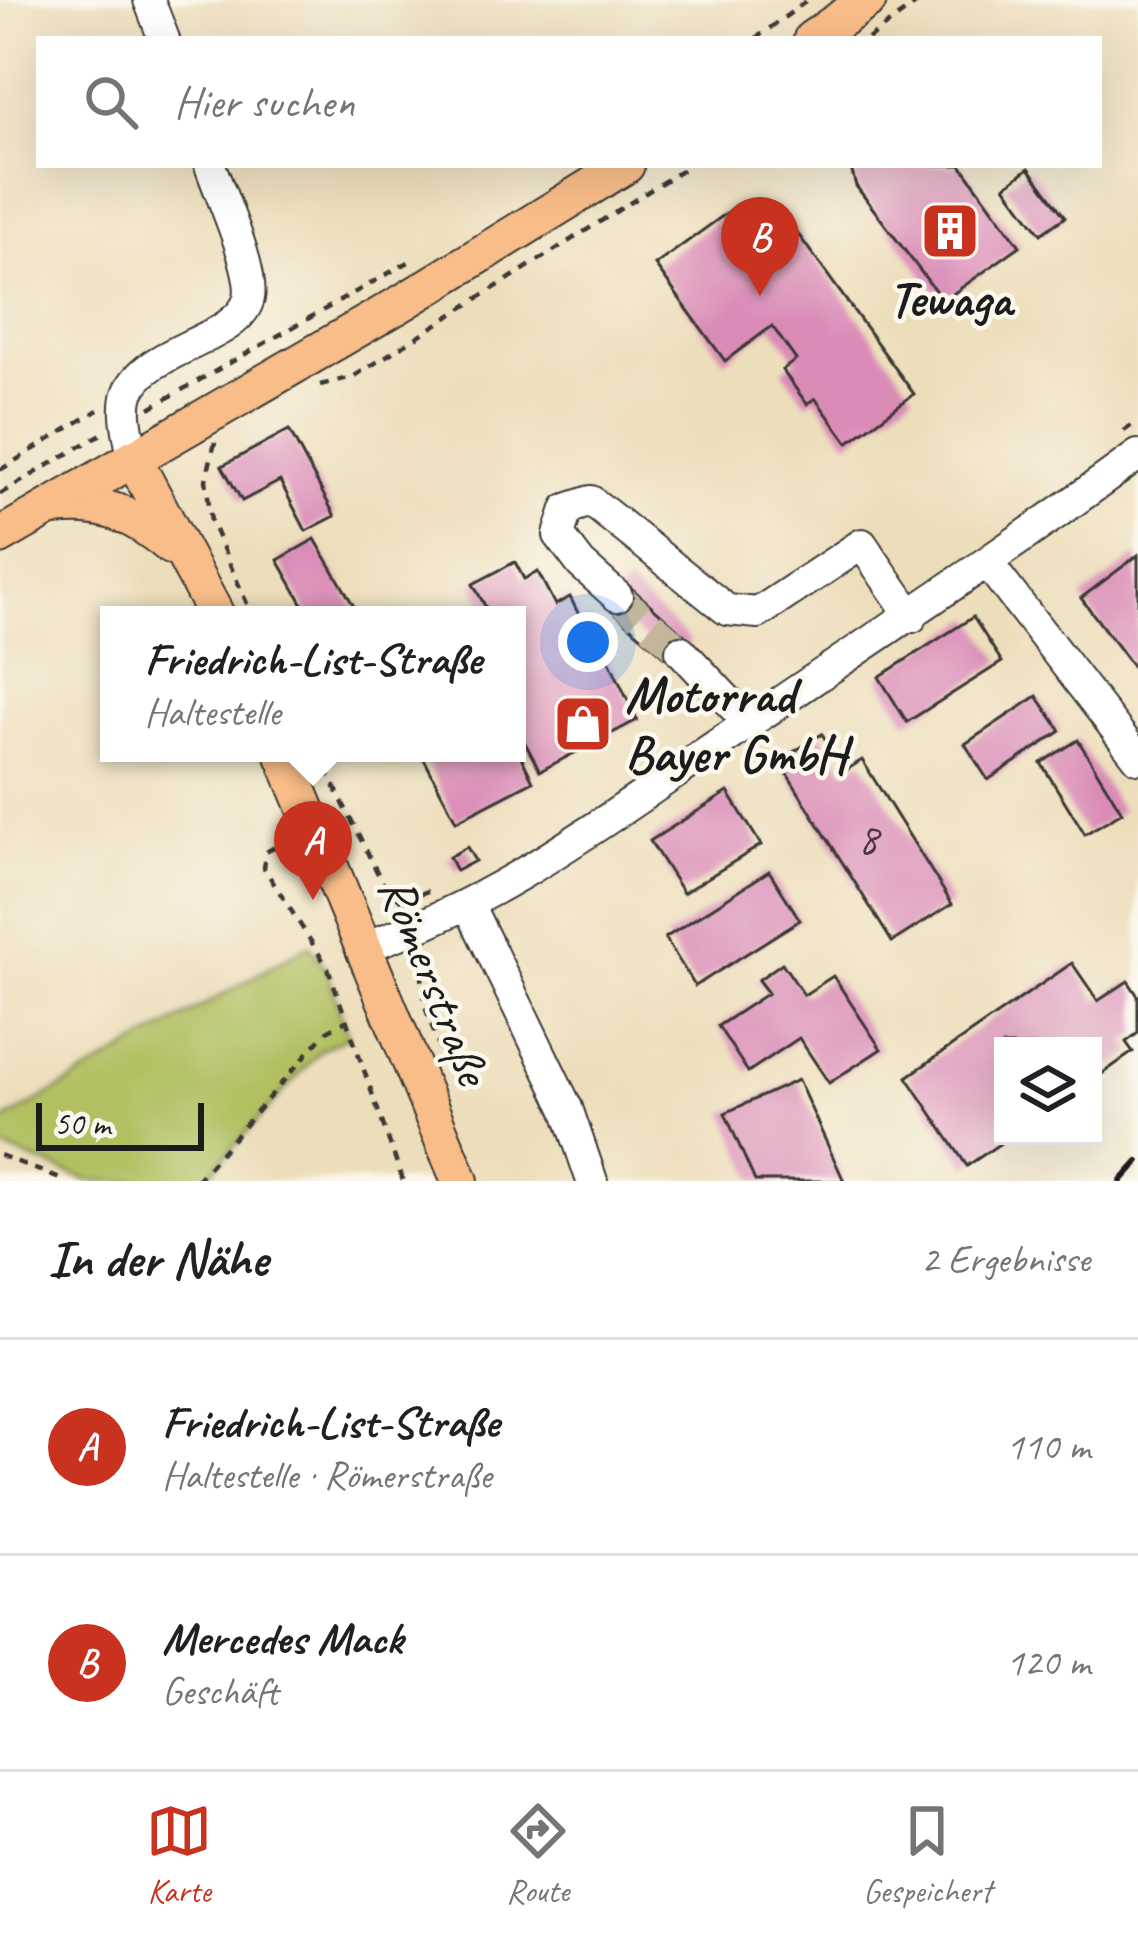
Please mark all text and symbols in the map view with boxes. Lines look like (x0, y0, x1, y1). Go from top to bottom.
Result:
search box (36, 36, 1102, 168)
icon: search (78, 69, 144, 135)
text: Hier suchen (174, 74, 354, 131)
pin: B (721, 197, 799, 296)
building icon: Tewaga (919, 200, 981, 262)
place label: Tewaga (888, 267, 1016, 331)
popup (100, 606, 526, 762)
your location (558, 612, 618, 672)
text: Friedrich-List-Straße (145, 631, 481, 688)
place label: Motorrad Bayer GmbH (625, 663, 854, 786)
text: Haltestelle (145, 688, 281, 737)
shop icon: Motorrad Bayer GmbH (552, 693, 614, 755)
pin: A (274, 801, 352, 900)
house number: 8 (858, 810, 882, 867)
street label: Römerstraße (364, 867, 507, 1097)
map controls (994, 1037, 1102, 1145)
button: layers (994, 1037, 1102, 1145)
scale bar (36, 1097, 204, 1150)
text: 50 m (54, 1103, 110, 1145)
text: In der Nähe (48, 1227, 267, 1291)
text: 2 Ergebnisse (921, 1235, 1090, 1284)
text: Friedrich-List-Straße (162, 1394, 499, 1451)
text: A (77, 1422, 97, 1471)
text: 110 m (1006, 1422, 1090, 1471)
text: Haltestelle · Römerstraße (162, 1451, 491, 1500)
text: Mercedes Mack (162, 1610, 403, 1667)
text: B (77, 1638, 97, 1687)
text: 120 m (1006, 1638, 1090, 1687)
text: Geschäft (162, 1667, 278, 1716)
tab: Karte (146, 1798, 212, 1912)
tab: Route (505, 1798, 571, 1912)
tab: Gespeichert (863, 1798, 992, 1912)

